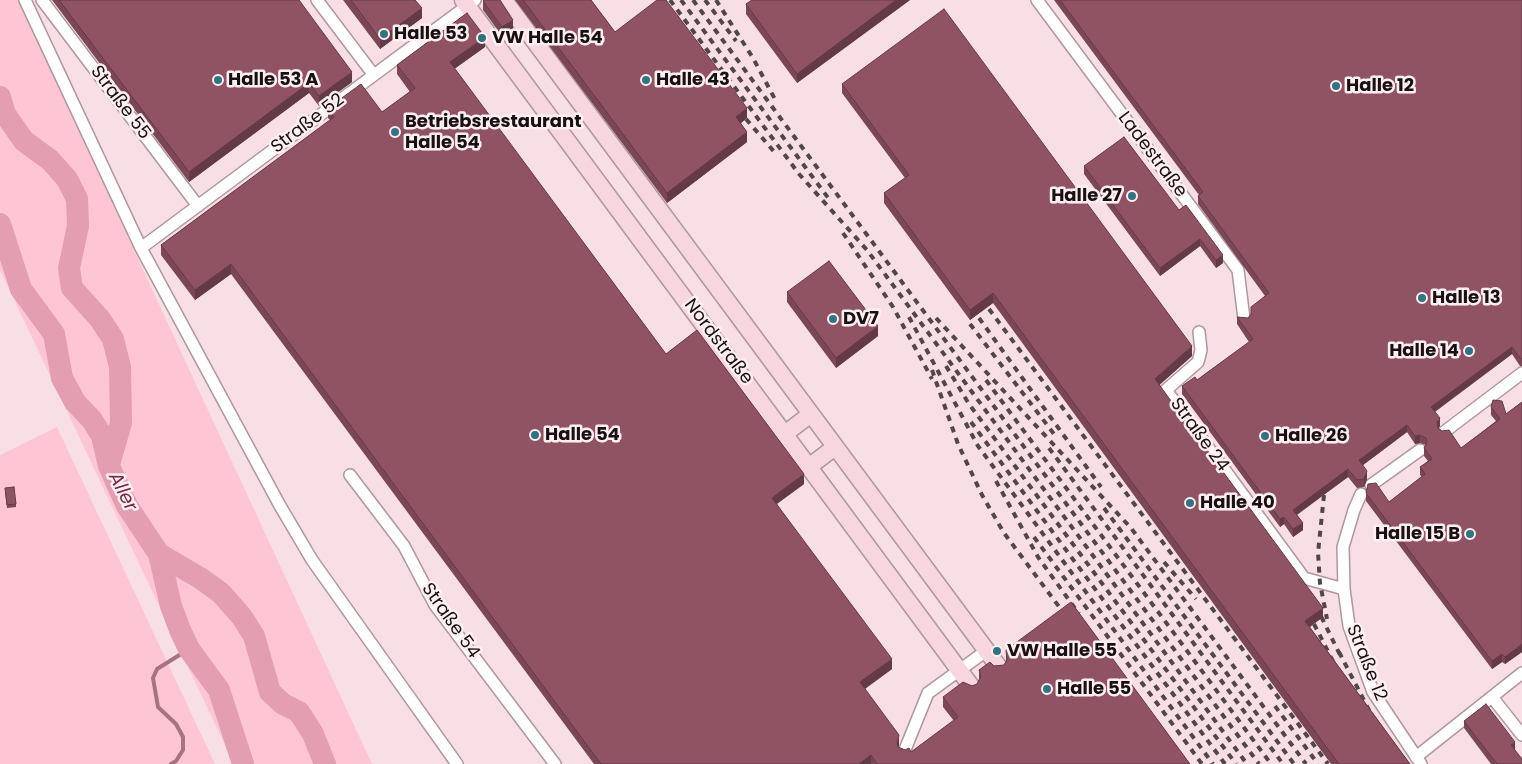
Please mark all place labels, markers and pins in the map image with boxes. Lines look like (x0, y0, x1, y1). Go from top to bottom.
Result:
place label: Halle 53 (394, 23, 467, 45)
place label: VW Halle 54 (492, 27, 603, 49)
marker: Halle 53 (378, 28, 390, 40)
marker: VW Halle 54 (476, 32, 488, 44)
place label: Halle 53 A (228, 69, 319, 91)
place label: Halle 43 (656, 69, 730, 91)
marker: Halle 53 A (212, 74, 224, 86)
marker: Halle 43 (640, 74, 652, 86)
place label: Halle 12 (1346, 75, 1414, 97)
marker: Halle 12 (1330, 80, 1342, 92)
place label: Betriebsrestaurant Halle 54 (405, 111, 581, 154)
marker: Betriebsrestaurant Halle 54 (389, 126, 401, 138)
place label: Halle 27 (1051, 185, 1122, 207)
marker: Halle 27 (1126, 190, 1138, 202)
place label: Halle 13 (1432, 287, 1501, 309)
marker: Halle 13 (1416, 292, 1428, 304)
place label: DV7 (843, 308, 879, 330)
marker: DV7 (827, 313, 839, 325)
place label: Halle 14 (1389, 340, 1459, 362)
marker: Halle 14 (1463, 345, 1475, 357)
place label: Halle 54 (545, 424, 620, 446)
place label: Halle 26 (1275, 425, 1348, 447)
marker: Halle 54 (529, 429, 541, 441)
marker: Halle 26 (1259, 430, 1271, 442)
place label: Halle 40 (1200, 492, 1275, 514)
marker: Halle 40 (1184, 497, 1196, 509)
place label: Halle 15 B (1375, 523, 1460, 545)
marker: Halle 15 B (1464, 528, 1476, 540)
place label: VW Halle 55 (1007, 640, 1117, 662)
marker: VW Halle 55 (991, 645, 1003, 657)
place label: Halle 55 (1057, 678, 1131, 700)
marker: Halle 55 (1041, 683, 1053, 695)

